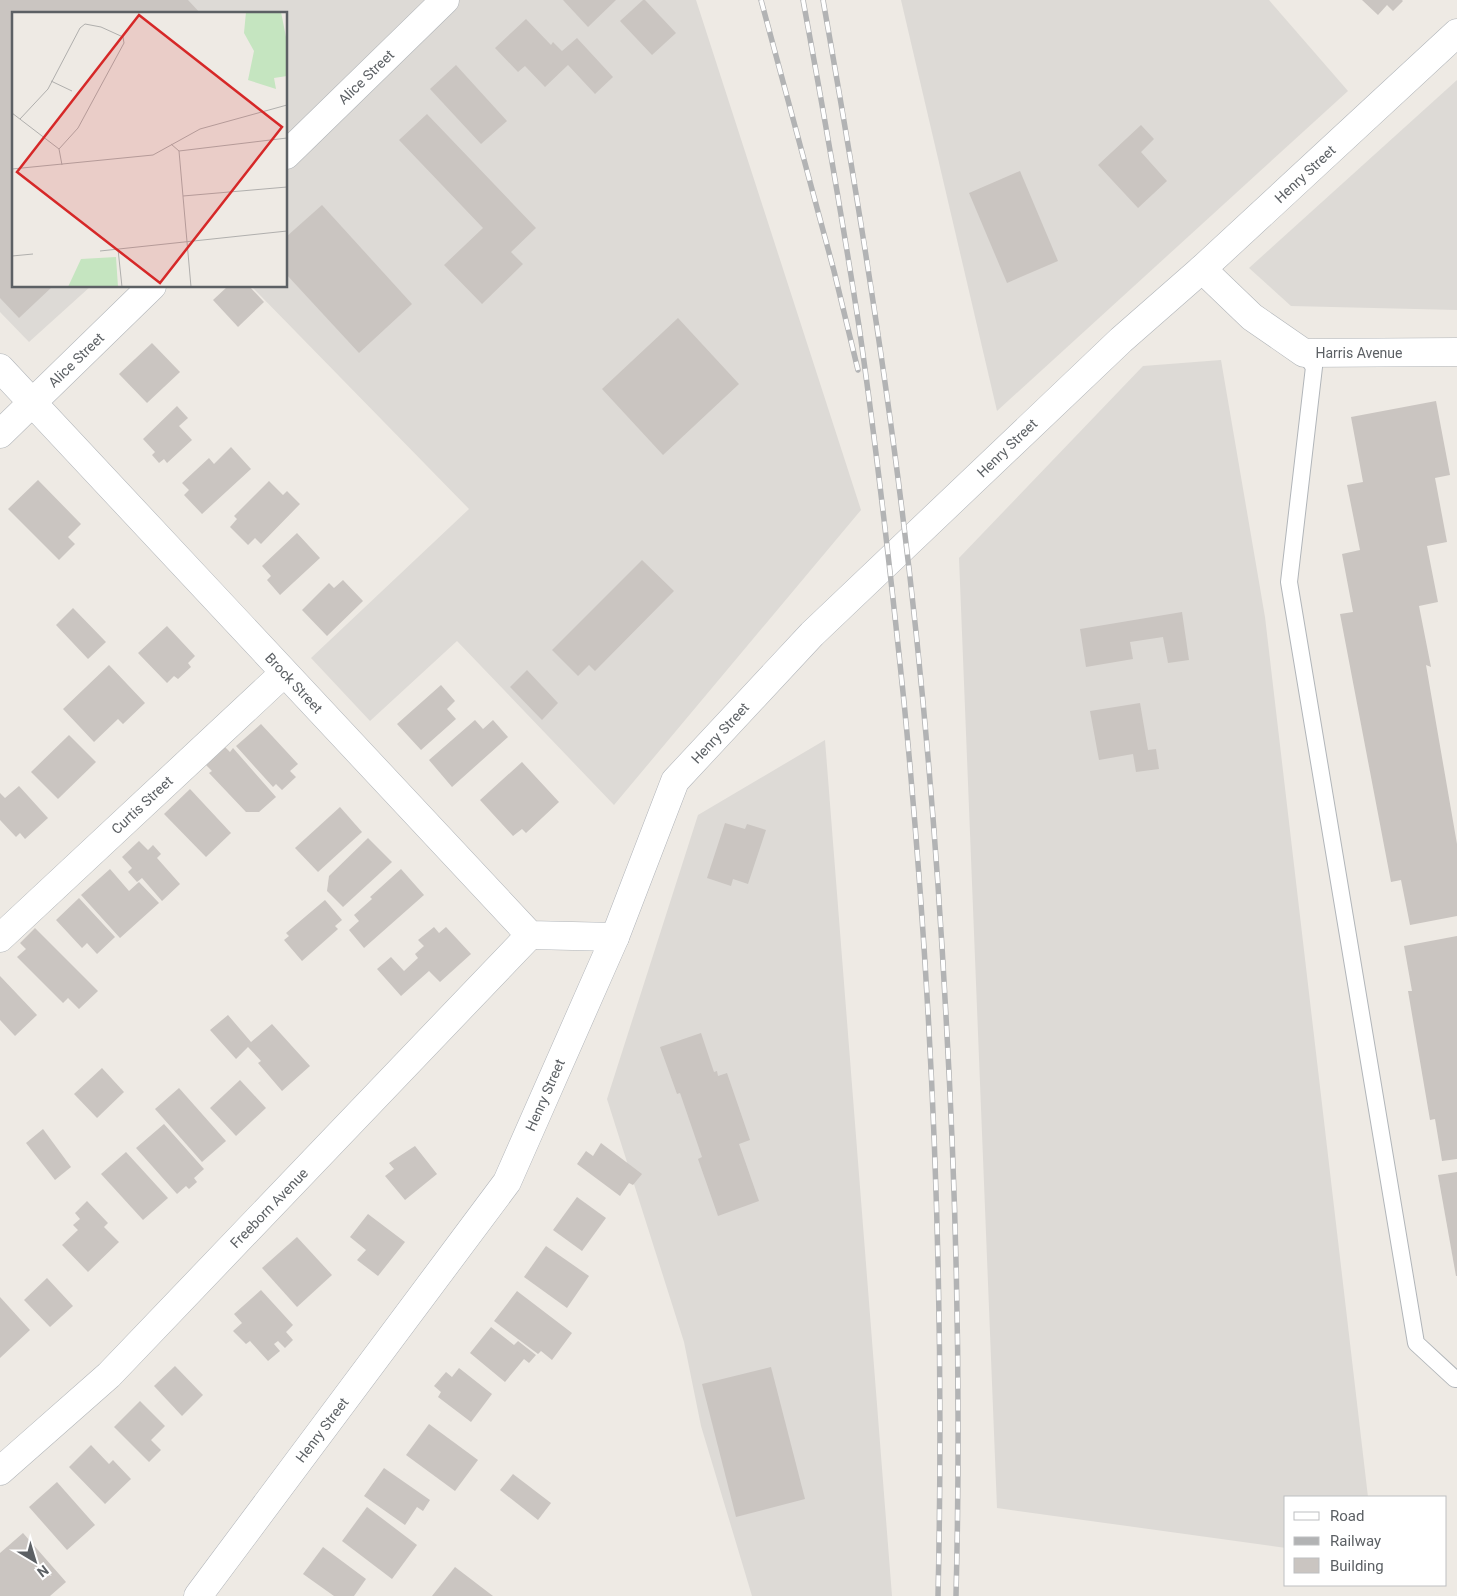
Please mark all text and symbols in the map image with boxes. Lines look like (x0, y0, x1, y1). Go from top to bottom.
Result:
inset map (12, 12, 288, 288)
street label: Alice Street (335, 46, 397, 107)
street label: Henry Street (1271, 142, 1339, 206)
street label: Alice Street (45, 329, 107, 390)
street label: Harris Avenue (1316, 345, 1402, 361)
street label: Henry Street (974, 415, 1041, 481)
street label: Brock Street (262, 650, 326, 717)
street label: Henry Street (688, 699, 752, 767)
street label: Curtis Street (108, 772, 176, 837)
street label: Henry Street (522, 1056, 568, 1133)
street label: Freeborn Avenue (227, 1165, 311, 1251)
street label: Henry Street (292, 1394, 352, 1466)
legend (1284, 1496, 1447, 1586)
text: Road (1330, 1507, 1364, 1525)
text: Railway (1330, 1532, 1381, 1550)
north arrow (10, 1536, 60, 1586)
text: Building (1330, 1557, 1384, 1575)
text: N (34, 1562, 52, 1581)

